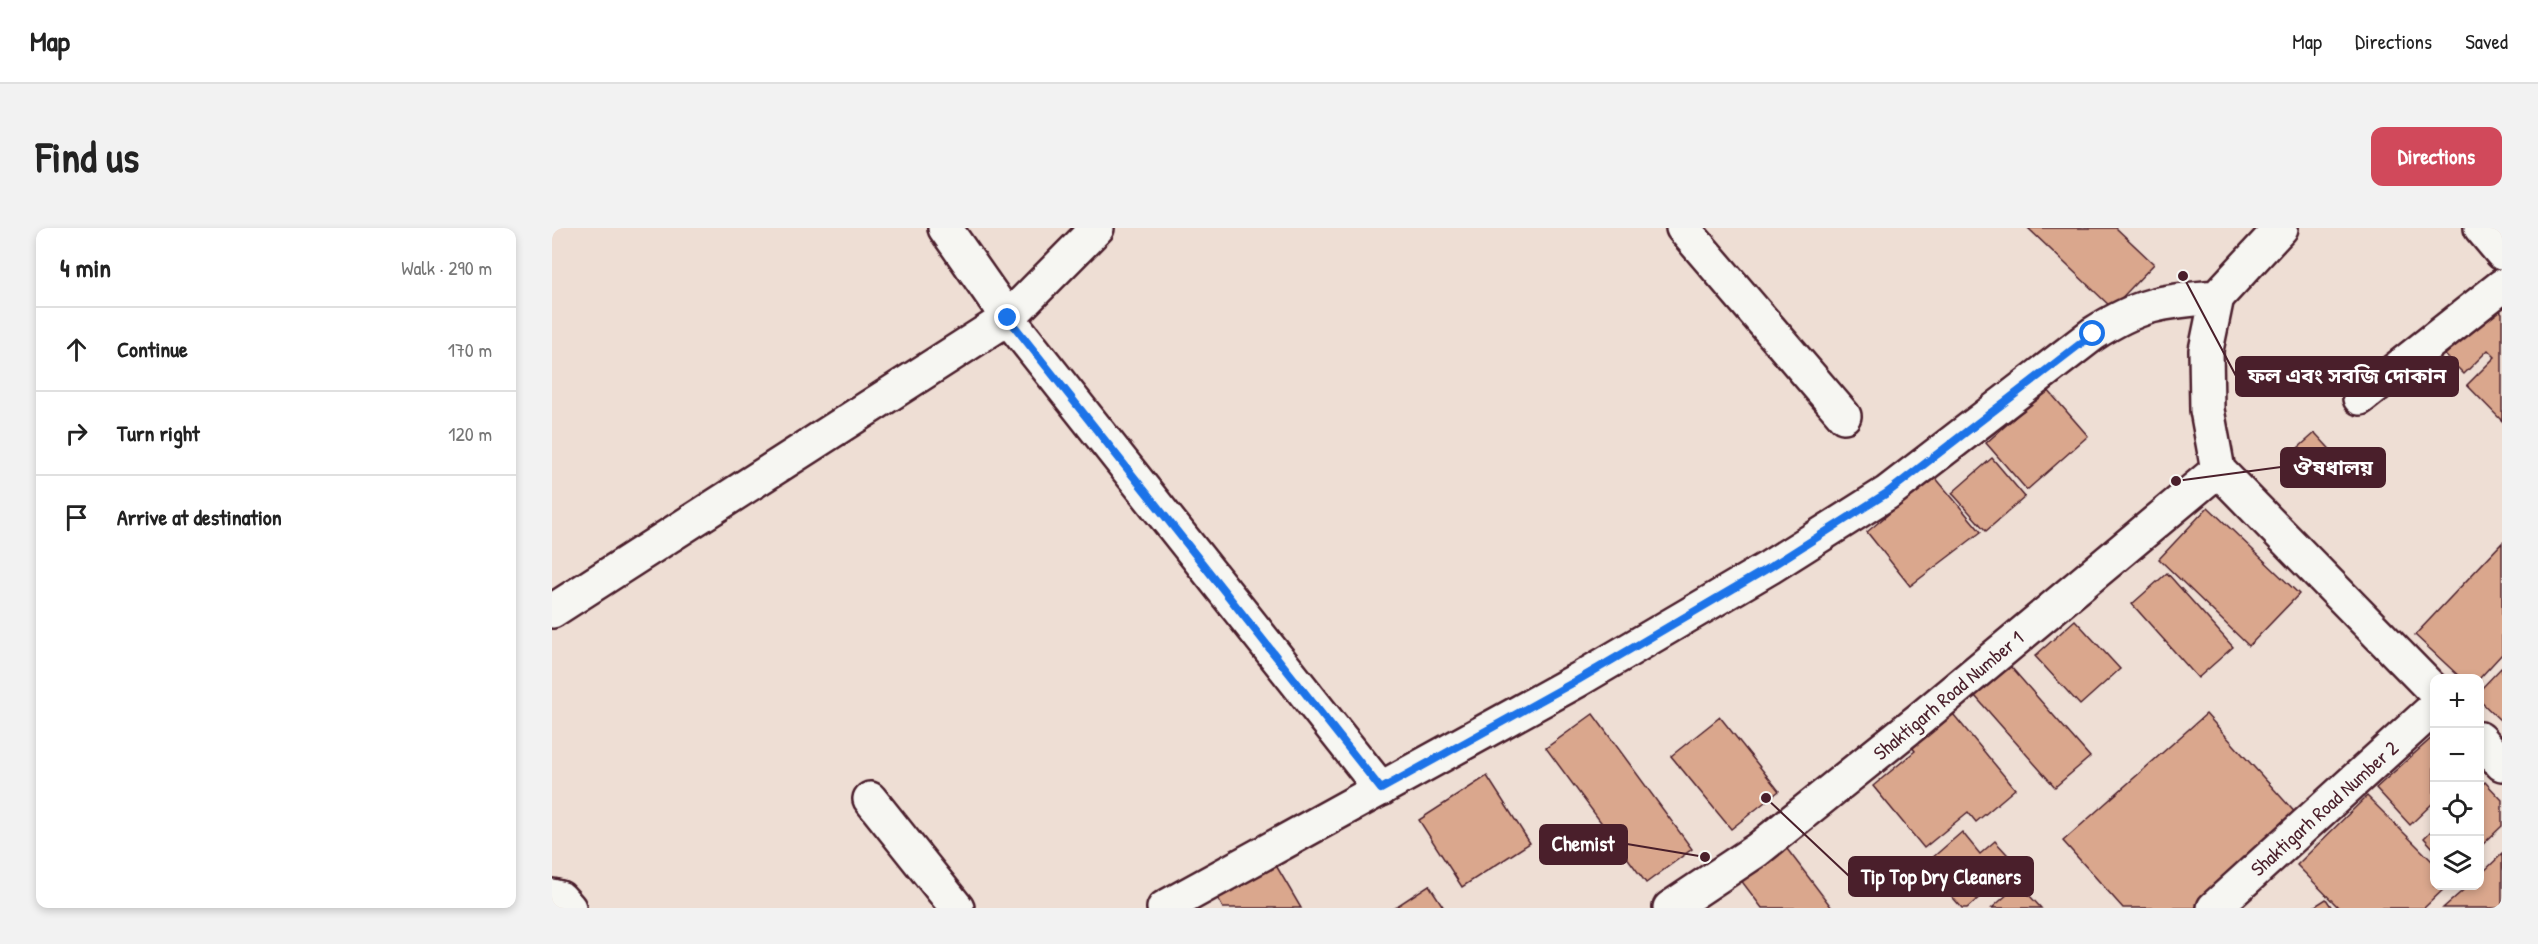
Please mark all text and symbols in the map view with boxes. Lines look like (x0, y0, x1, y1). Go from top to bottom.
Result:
text: Map (30, 22, 70, 60)
text: Map (2292, 27, 2322, 56)
text: Directions (2355, 27, 2432, 56)
text: Saved (2465, 27, 2508, 56)
button: Directions (2371, 127, 2502, 186)
text: Find us (36, 128, 139, 185)
text: 4 min (60, 250, 111, 285)
text: Walk · 290 m (401, 254, 492, 281)
route end (994, 304, 1020, 330)
route start (2079, 320, 2105, 346)
icon: ahead (60, 333, 93, 366)
text: Continue (117, 334, 188, 364)
text: 170 m (448, 336, 492, 363)
callout: ফল এবং সবজি দোকান (2236, 357, 2458, 396)
text: ফল এবং সবজি দোকান (2247, 361, 2447, 390)
icon: right (60, 417, 93, 450)
text: Turn right (117, 418, 200, 448)
text: 120 m (448, 420, 492, 447)
callout: ঔষধালয় (2281, 448, 2385, 487)
text: ঔষধালয় (2293, 453, 2374, 482)
icon: arrive (60, 501, 93, 534)
text: Arrive at destination (117, 502, 282, 532)
street label: Shaktigarh Road Number 1 (1867, 624, 2029, 766)
map controls (2430, 674, 2484, 890)
button: + (2430, 674, 2484, 728)
button: − (2430, 728, 2484, 782)
street label: Shaktigarh Road Number 2 (2244, 734, 2404, 882)
button: locate (2430, 782, 2484, 836)
callout: Chemist (1540, 825, 1627, 864)
text: Chemist (1552, 829, 1615, 858)
button: layers (2430, 836, 2484, 890)
callout: Tip Top Dry Cleaners (1849, 857, 2033, 896)
text: Tip Top Dry Cleaners (1860, 862, 2021, 892)

